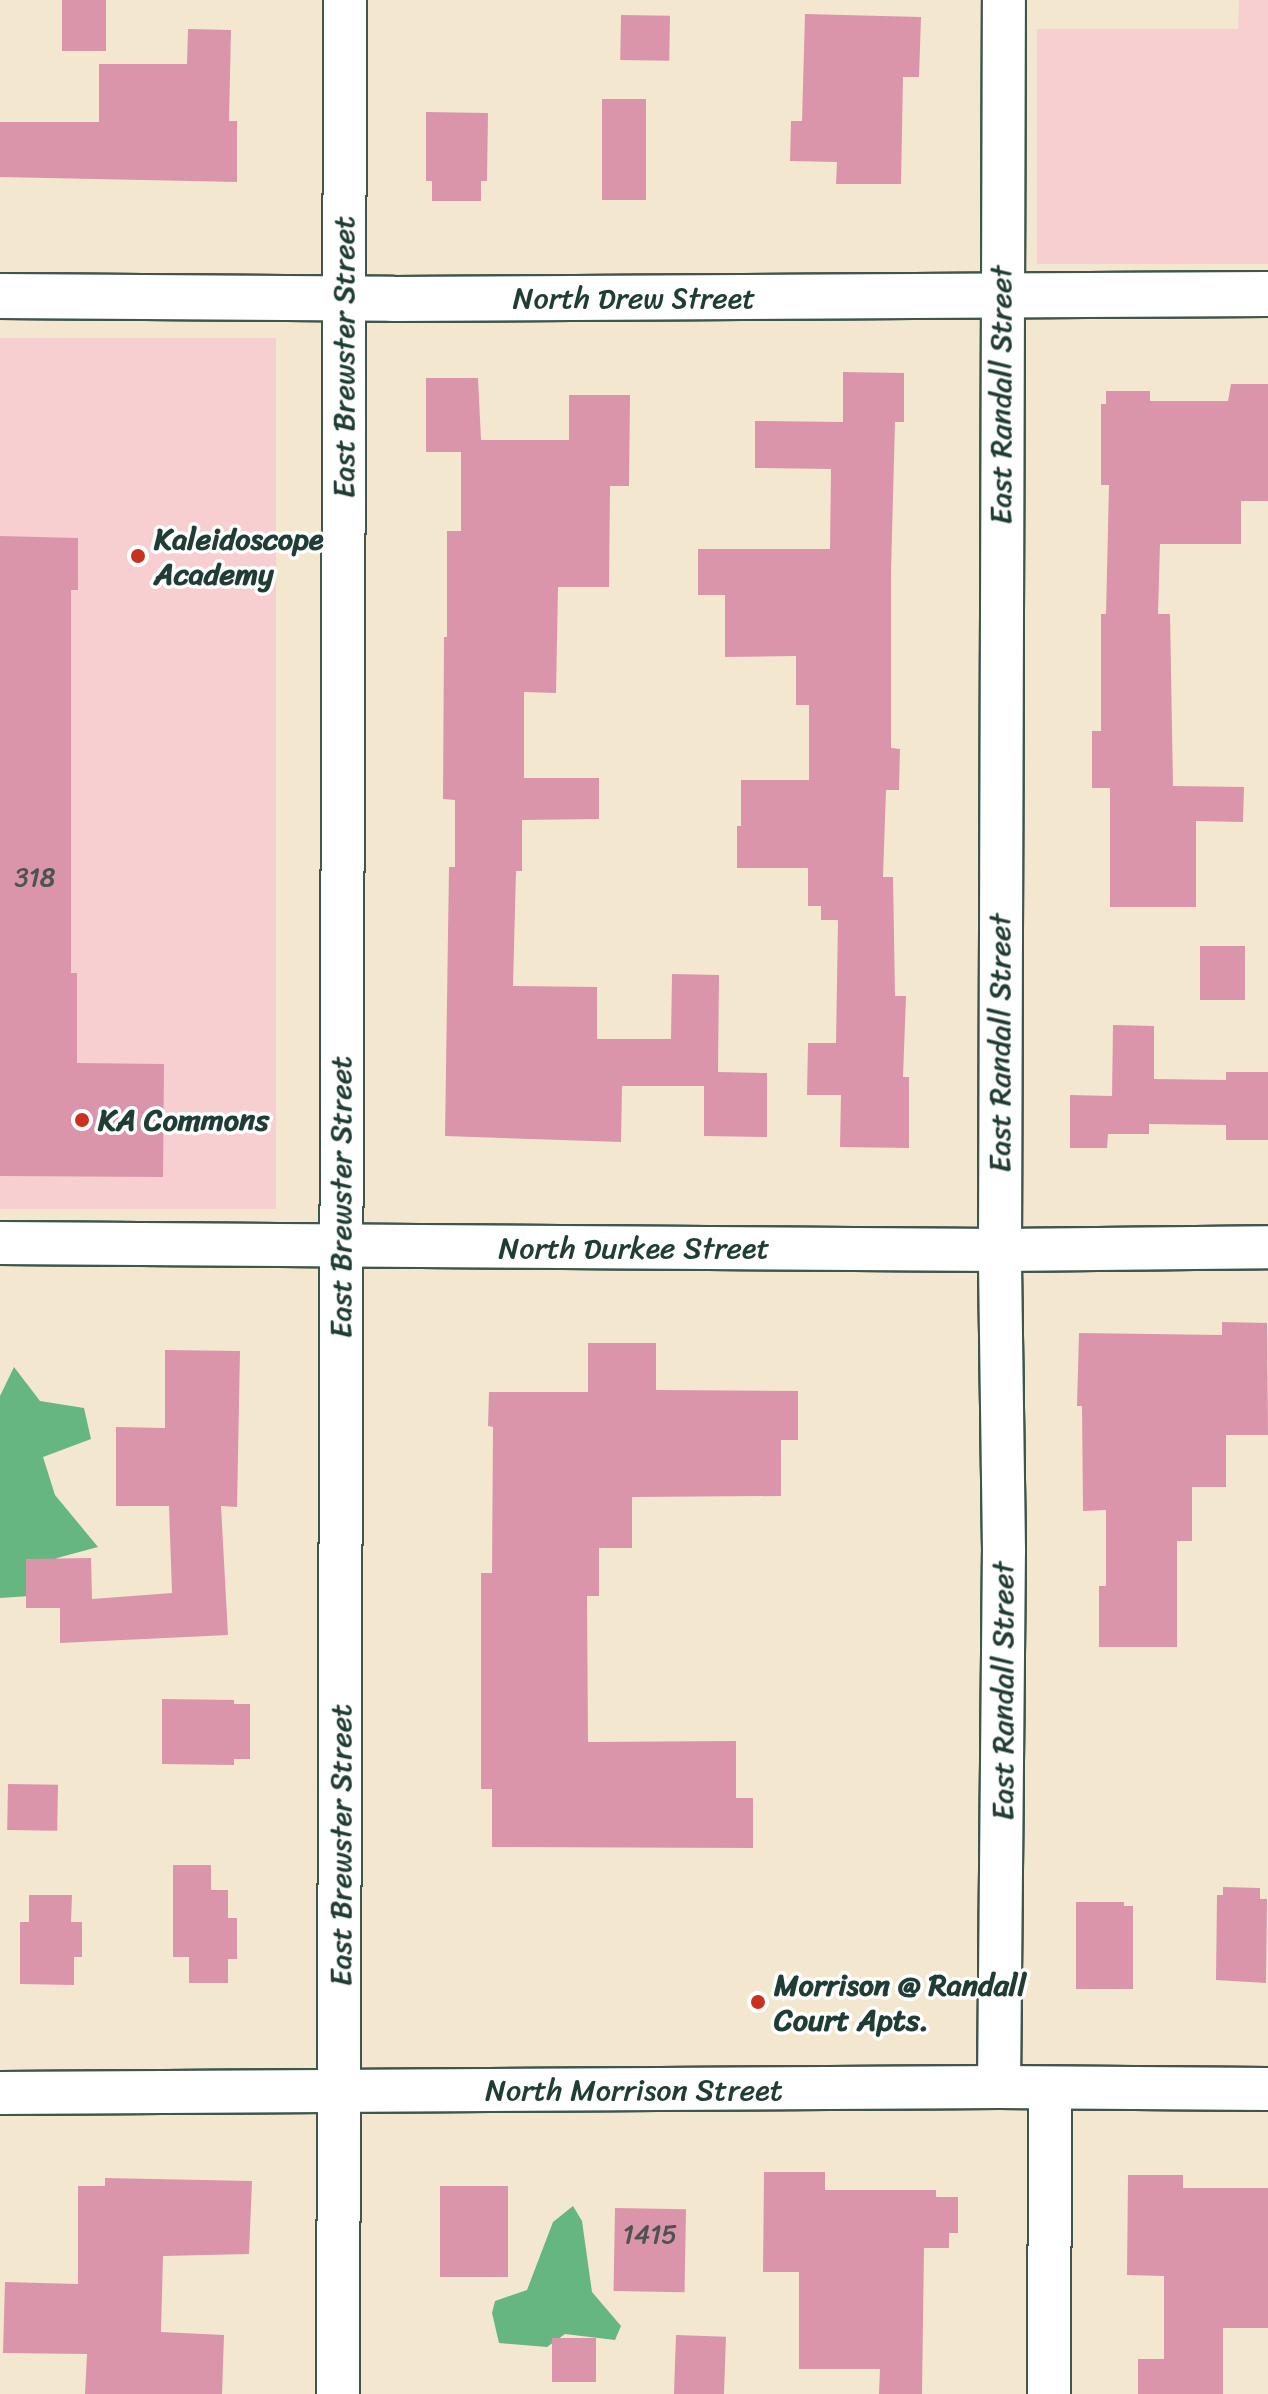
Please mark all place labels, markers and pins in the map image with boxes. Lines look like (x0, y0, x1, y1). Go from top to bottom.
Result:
place label: Kaleidoscope Academy (154, 521, 323, 592)
marker: Kaleidoscope Academy (129, 547, 147, 565)
place label: KA Commons (98, 1102, 269, 1138)
marker: KA Commons (73, 1111, 91, 1129)
place label: Morrison @ Randall Court Apts. (774, 1967, 1026, 2038)
marker: Morrison @ Randall Court Apts. (749, 1993, 767, 2011)

